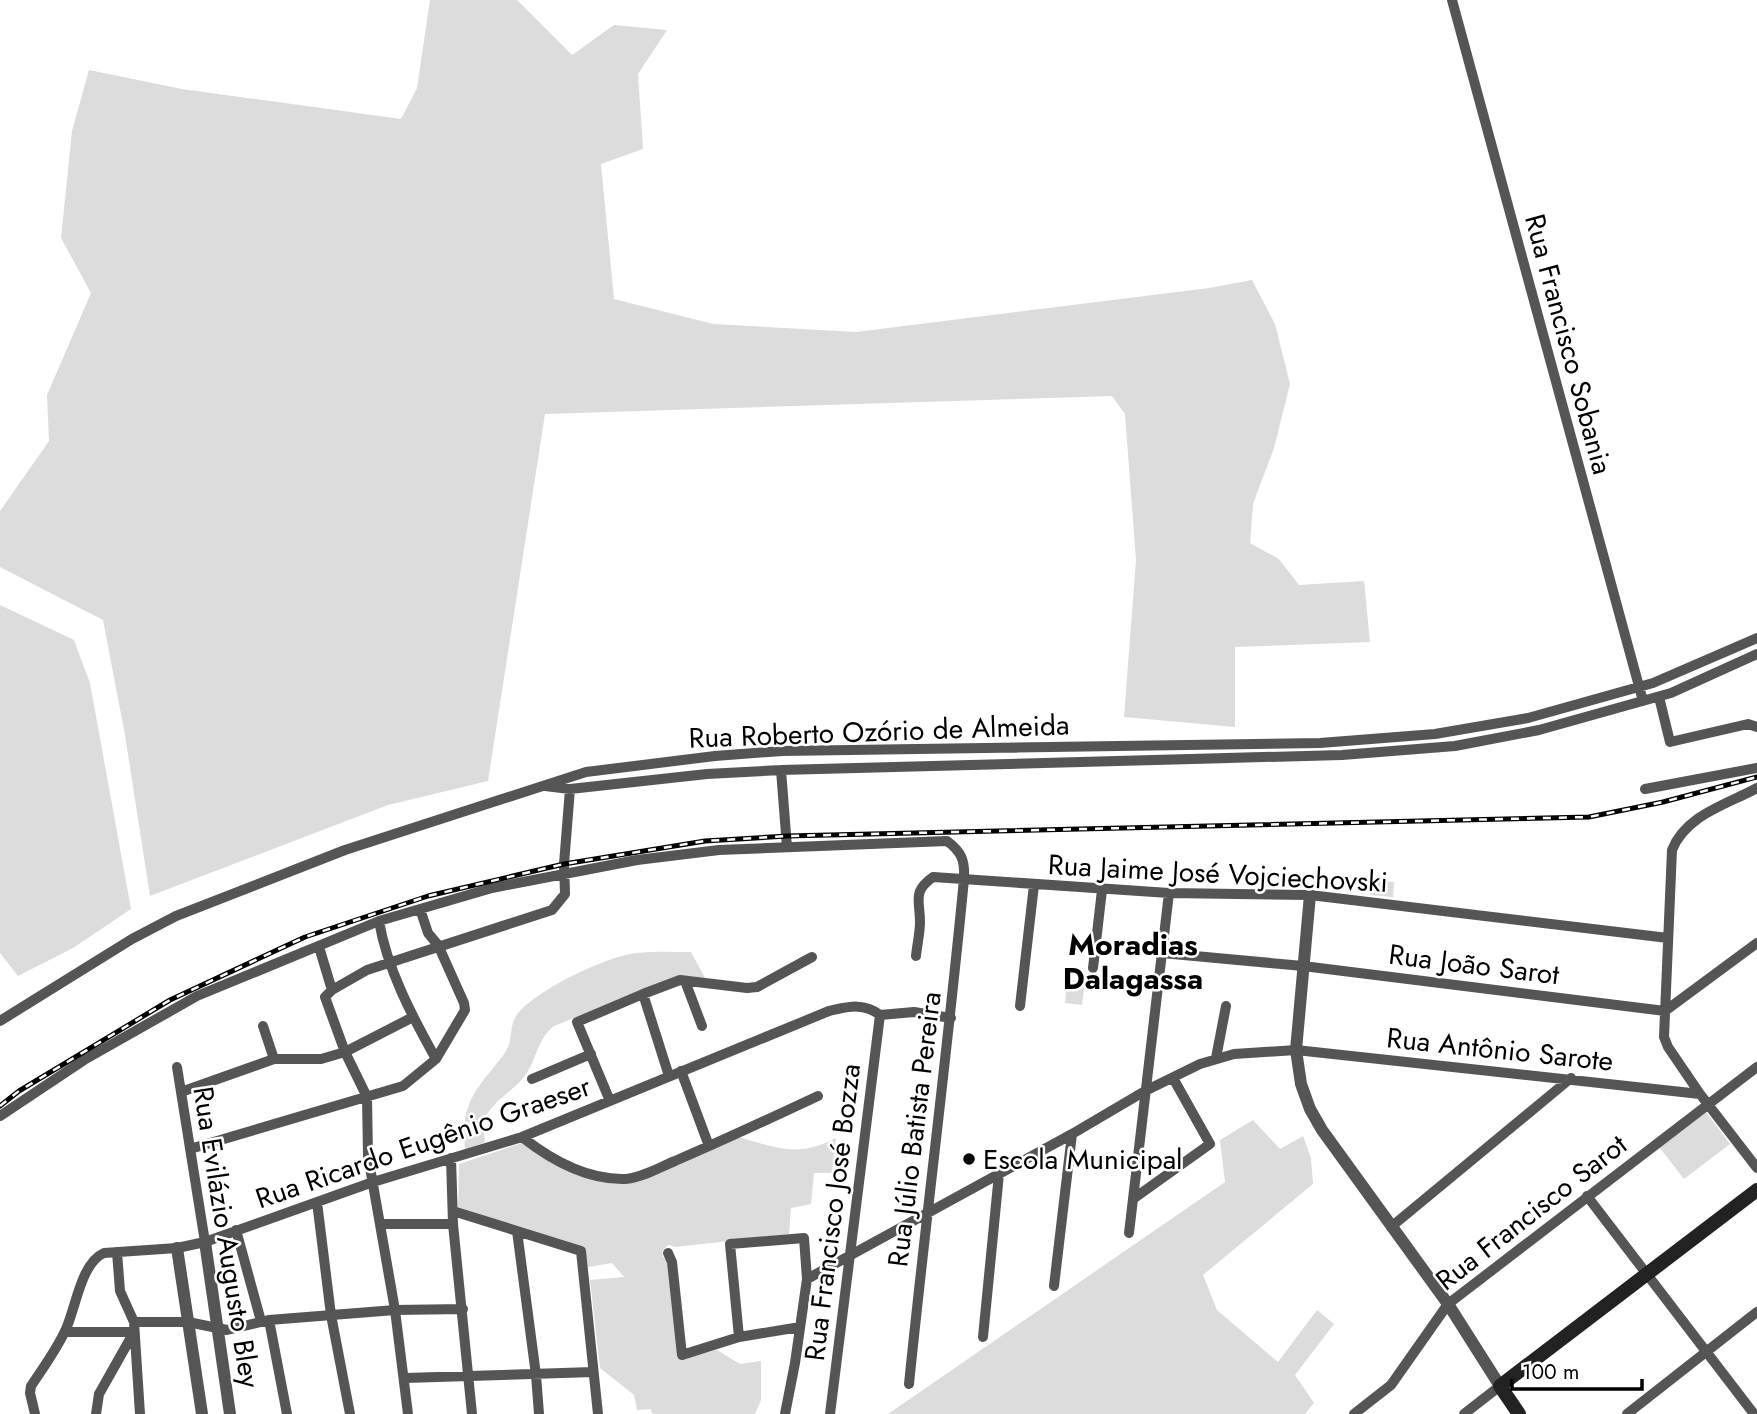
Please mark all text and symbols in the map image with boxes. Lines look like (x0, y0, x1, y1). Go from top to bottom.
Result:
street label: Rua Francisco Sobania (1514, 209, 1623, 479)
street label: Rua Roberto Ozório de Almeida (688, 704, 1070, 759)
street label: Rua Jaime José Vojciechovski (1047, 844, 1389, 903)
district label: Moradias Dalagassa (1063, 923, 1203, 1000)
street label: Rua João Sarot (1386, 934, 1562, 995)
street label: Rua Júlio Batista Pereira (877, 989, 952, 1269)
street label: Rua Antônio Sarote (1385, 1017, 1615, 1082)
street label: Rua Francisco José Bozza (794, 1061, 871, 1363)
street label: Rua Ricardo Eugênio Graeser (250, 1066, 597, 1219)
street label: Rua Evilázio Augusto Bley (182, 1084, 271, 1391)
street label: Rua Francisco Sarot (1427, 1125, 1636, 1300)
place label: Escola Municipal (983, 1139, 1183, 1180)
marker: Escola Municipal (961, 1151, 977, 1167)
scale bar (1512, 1348, 1642, 1392)
text: 100 m (1522, 1357, 1579, 1387)

